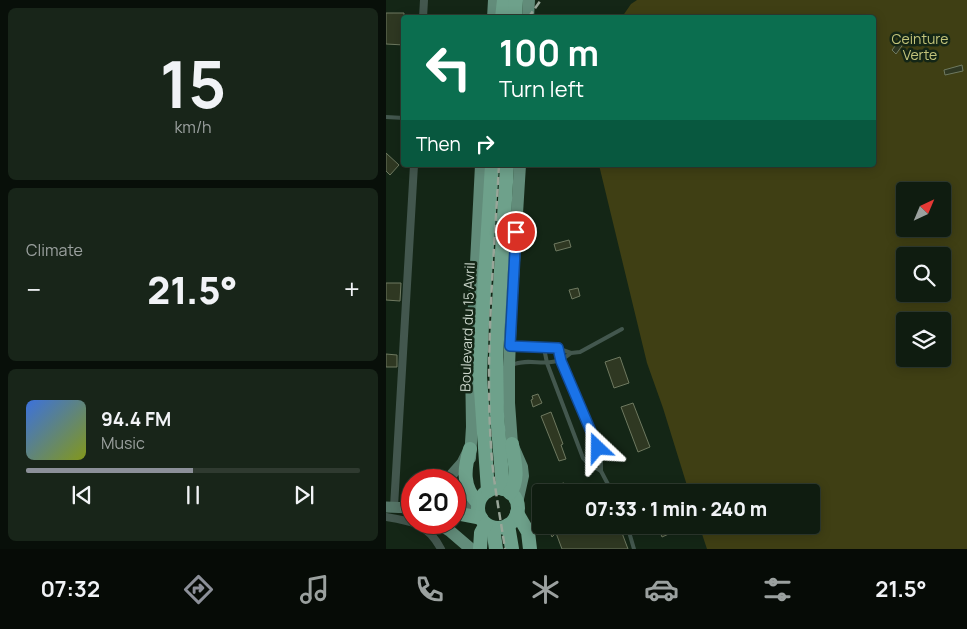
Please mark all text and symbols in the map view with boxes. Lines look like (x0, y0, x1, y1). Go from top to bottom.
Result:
text: 100 m (499, 29, 599, 77)
park label: Ceinture Verte (892, 29, 948, 64)
icon: left (416, 35, 481, 100)
text: 15 (160, 39, 226, 128)
text: Turn left (499, 74, 584, 104)
text: km/h (174, 116, 212, 138)
icon: right (471, 130, 499, 158)
text: Then (416, 131, 461, 157)
north arrow (896, 182, 951, 238)
map controls (896, 182, 951, 367)
pin (495, 211, 537, 253)
icon: arrive (502, 218, 530, 246)
text: Climate (26, 239, 83, 261)
button: search (896, 247, 951, 302)
street label: Boulevard du 15 Avril (455, 262, 479, 392)
text: 21.5° (147, 263, 238, 315)
text: − (26, 270, 41, 308)
text: + (344, 270, 360, 308)
button: layers (896, 312, 951, 367)
text: 94.4 FM (101, 406, 171, 432)
position arrow (571, 421, 623, 473)
text: Music (101, 432, 145, 454)
speed limit sign: 20 (401, 469, 466, 534)
icon: previous (68, 481, 96, 509)
icon: pause (179, 481, 207, 509)
icon: next (290, 481, 318, 509)
text: 07:33 · 1 min · 240 m (585, 496, 767, 522)
icon: directions (181, 572, 216, 607)
icon: music (297, 572, 332, 607)
icon: phone (412, 572, 447, 607)
icon: climate (528, 572, 563, 607)
icon: car (644, 572, 679, 607)
icon: filters (760, 572, 795, 607)
text: 07:32 (40, 574, 100, 604)
text: 21.5° (875, 574, 927, 604)

